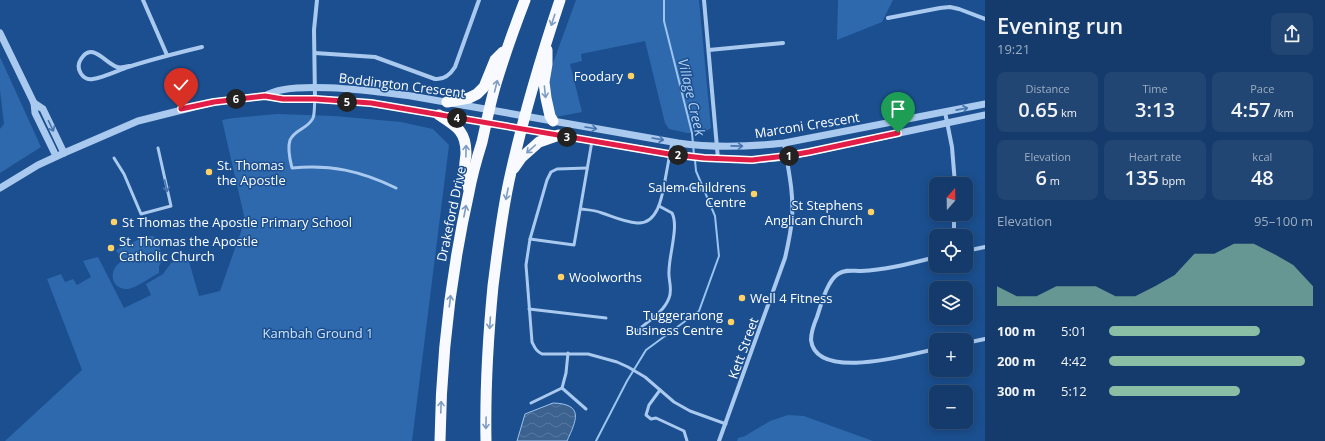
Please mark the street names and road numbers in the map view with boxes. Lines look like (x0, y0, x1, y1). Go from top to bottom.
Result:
street label: Boddington Crescent (338, 68, 467, 102)
street label: Marconi Crescent (753, 108, 861, 142)
street label: Drakeford Drive (432, 165, 470, 263)
street label: Kett Street (724, 314, 763, 381)

